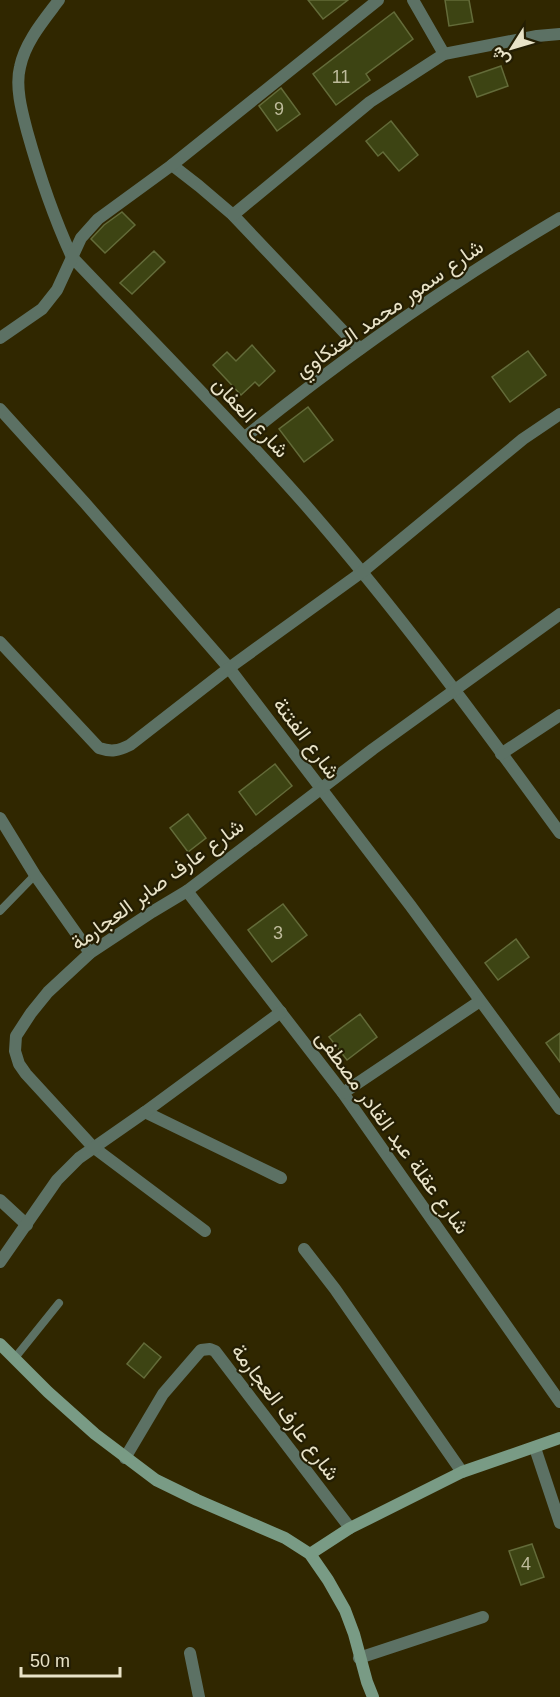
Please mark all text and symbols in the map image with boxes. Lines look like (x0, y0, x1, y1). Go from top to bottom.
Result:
north arrow (482, 18, 542, 78)
text: ش (488, 43, 514, 70)
house number: 11 (332, 67, 350, 87)
house number: 9 (274, 99, 284, 119)
street label: شارع سمور محمد العنكاوي (291, 234, 491, 387)
street label: شارع العفان (206, 372, 294, 464)
street label: شارع الفتنة (267, 693, 345, 785)
street label: شارع عارف صابر العجارمة (66, 814, 250, 957)
house number: 3 (273, 923, 283, 943)
street label: شارع عقلة عبد القادر مصطفى (309, 1026, 474, 1240)
street label: شارع عارف العجارمة (225, 1339, 345, 1486)
house number: 4 (521, 1554, 531, 1574)
scale bar (21, 1640, 120, 1678)
text: 50 m (30, 1651, 70, 1671)

